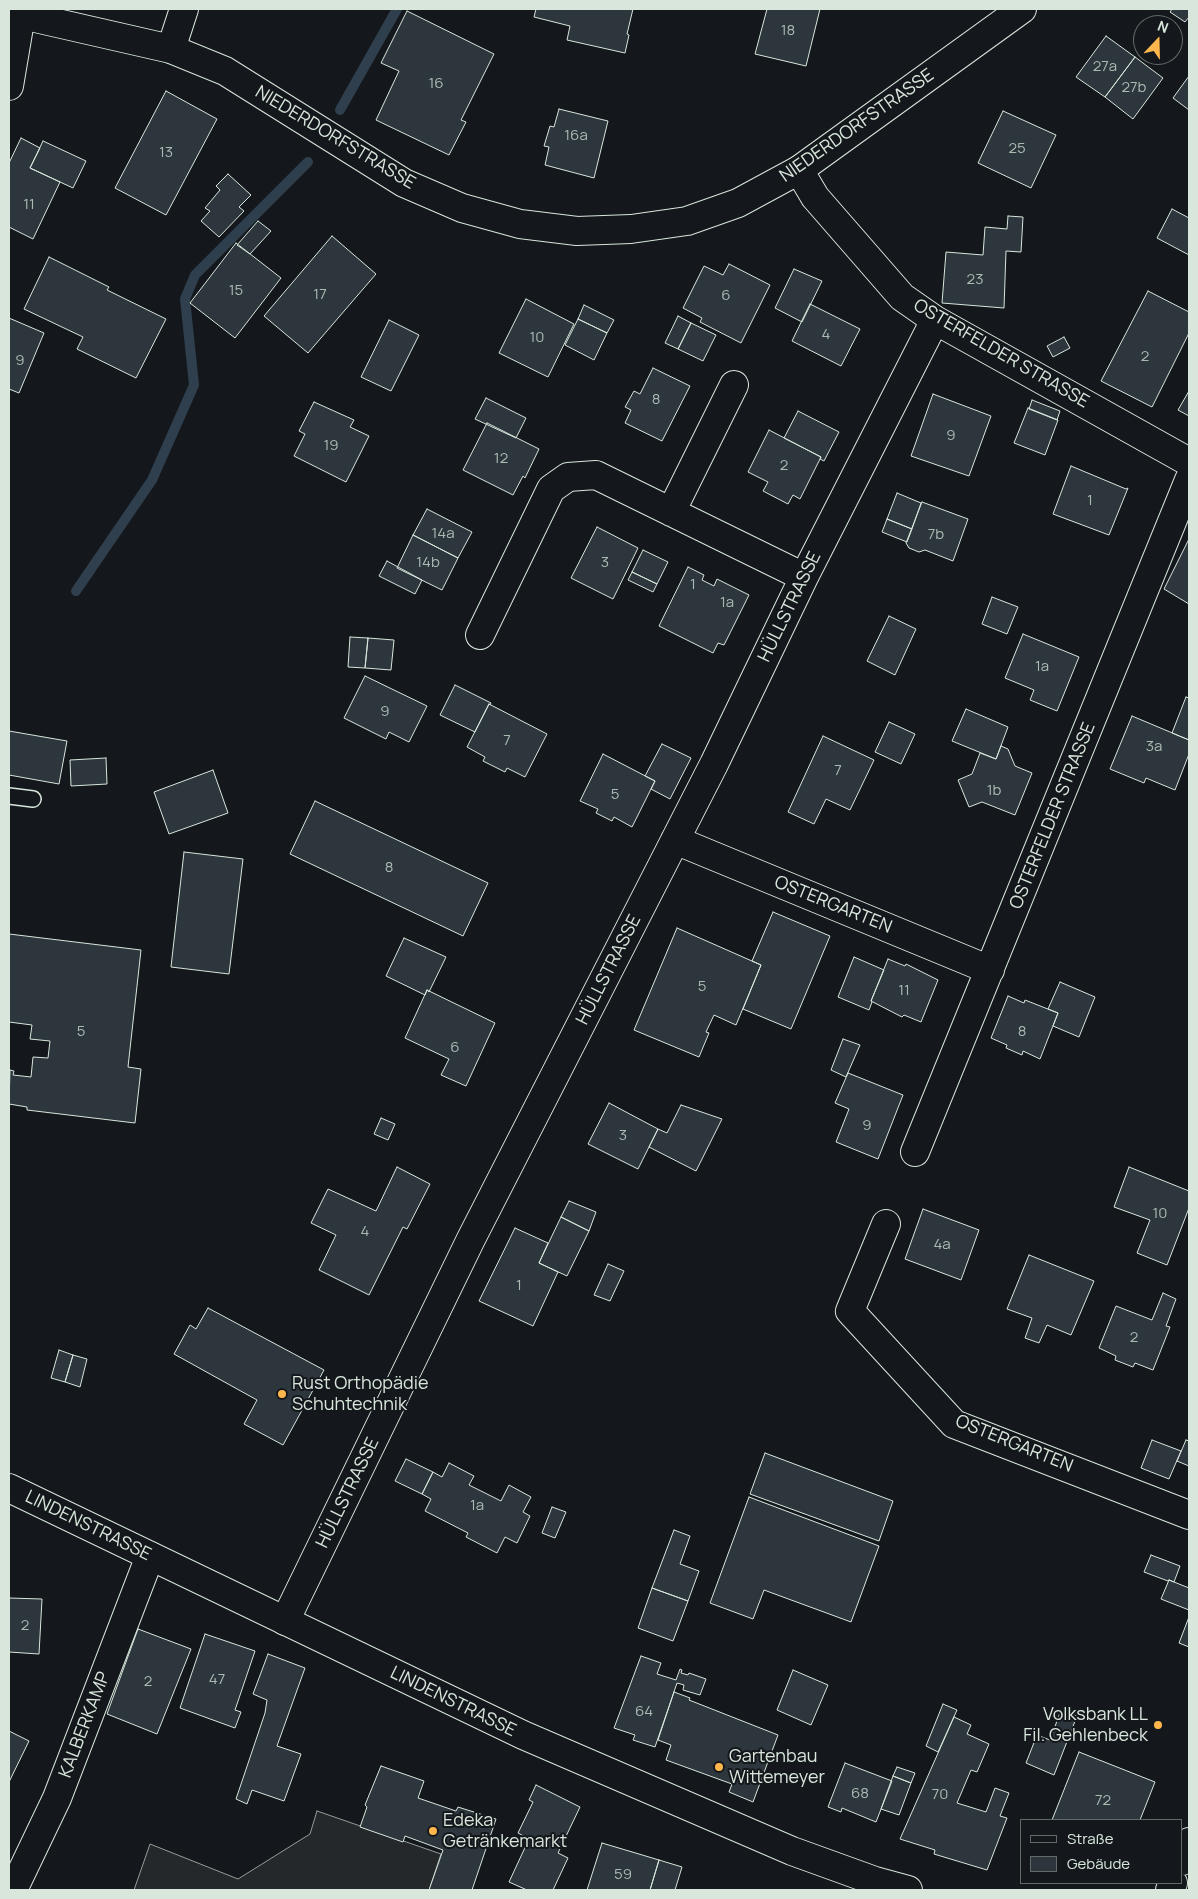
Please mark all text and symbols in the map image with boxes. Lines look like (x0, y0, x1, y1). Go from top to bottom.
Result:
north arrow (1133, 15, 1183, 65)
text: N (1155, 16, 1171, 37)
house number: 18 (781, 22, 795, 40)
house number: 27a (1093, 58, 1117, 76)
street label: NIEDERDORFSTRASSE (776, 65, 938, 187)
house number: 16 (428, 75, 444, 93)
house number: 27b (1122, 79, 1146, 97)
street label: NIEDERDORFSTRASSE (251, 82, 419, 194)
house number: 16a (564, 127, 588, 145)
house number: 25 (1008, 140, 1026, 158)
house number: 13 (159, 144, 173, 162)
house number: 11 (23, 196, 35, 214)
house number: 23 (967, 271, 983, 289)
house number: 15 (229, 282, 243, 300)
house number: 17 (313, 286, 327, 304)
house number: 6 (721, 287, 731, 305)
street label: OSTERFELDER STRASSE (909, 295, 1093, 413)
house number: 4 (822, 326, 830, 344)
house number: 10 (530, 329, 544, 347)
house number: 2 (1141, 348, 1149, 366)
house number: 9 (15, 352, 25, 370)
house number: 8 (652, 391, 660, 409)
house number: 9 (946, 427, 956, 445)
house number: 19 (323, 437, 339, 455)
house number: 12 (494, 450, 508, 468)
house number: 2 (780, 457, 788, 475)
house number: 1 (1087, 492, 1093, 510)
house number: 14a (431, 525, 455, 543)
house number: 7b (928, 526, 944, 544)
street label: HÜLLSTRASSE (754, 548, 826, 666)
house number: 14b (416, 554, 440, 572)
house number: 3 (601, 554, 609, 572)
house number: 1 (690, 576, 696, 594)
house number: 1a (720, 594, 734, 612)
house number: 1a (1035, 658, 1049, 676)
house number: 9 (380, 703, 390, 721)
street label: OSTERFELDER STRASSE (1006, 720, 1100, 912)
house number: 7 (503, 732, 511, 750)
house number: 3a (1146, 738, 1162, 756)
house number: 7 (834, 762, 842, 780)
house number: 1b (987, 782, 1001, 800)
house number: 5 (611, 786, 619, 804)
house number: 8 (385, 859, 393, 877)
street label: OSTERGARTEN (771, 872, 895, 938)
street label: HÜLLSTRASSE (572, 912, 646, 1028)
house number: 5 (698, 978, 706, 996)
house number: 11 (898, 982, 910, 1000)
house number: 5 (77, 1023, 85, 1041)
house number: 8 (1018, 1023, 1026, 1041)
house number: 6 (450, 1039, 460, 1057)
house number: 9 (862, 1117, 872, 1135)
house number: 3 (619, 1127, 627, 1145)
house number: 10 (1153, 1205, 1167, 1223)
house number: 4 (361, 1223, 369, 1241)
house number: 4a (933, 1236, 951, 1254)
house number: 1 (516, 1277, 522, 1295)
house number: 2 (1130, 1329, 1138, 1347)
place label: Rust Orthopädie Schuhtechnik (292, 1373, 428, 1416)
marker: Rust Orthopädie Schuhtechnik (276, 1388, 288, 1400)
street label: OSTERGARTEN (952, 1411, 1076, 1477)
street label: HÜLLSTRASSE (312, 1434, 384, 1552)
street label: LINDENSTRASSE (22, 1486, 154, 1566)
house number: 1a (470, 1497, 484, 1515)
house number: 2 (21, 1617, 29, 1635)
street label: LINDENSTRASSE (387, 1662, 519, 1742)
street label: KALBERKAMP (55, 1669, 115, 1781)
house number: 47 (209, 1671, 225, 1689)
house number: 2 (144, 1673, 152, 1691)
house number: 64 (635, 1703, 653, 1721)
place label: Volksbank LL Fil. Gehlenbeck (1023, 1704, 1148, 1746)
marker: Volksbank LL Fil. Gehlenbeck (1152, 1719, 1164, 1731)
place label: Gartenbau Wittemeyer (729, 1746, 825, 1788)
marker: Gartenbau Wittemeyer (713, 1761, 725, 1773)
house number: 68 (851, 1785, 869, 1803)
house number: 70 (932, 1786, 948, 1804)
house number: 72 (1095, 1792, 1111, 1810)
place label: Edeka Getränkemarkt (443, 1810, 567, 1852)
legend (1020, 1819, 1183, 1884)
marker: Edeka Getränkemarkt (427, 1825, 439, 1837)
text: Straße (1067, 1828, 1113, 1849)
text: Gebäude (1067, 1853, 1130, 1874)
house number: 59 (614, 1866, 632, 1884)

